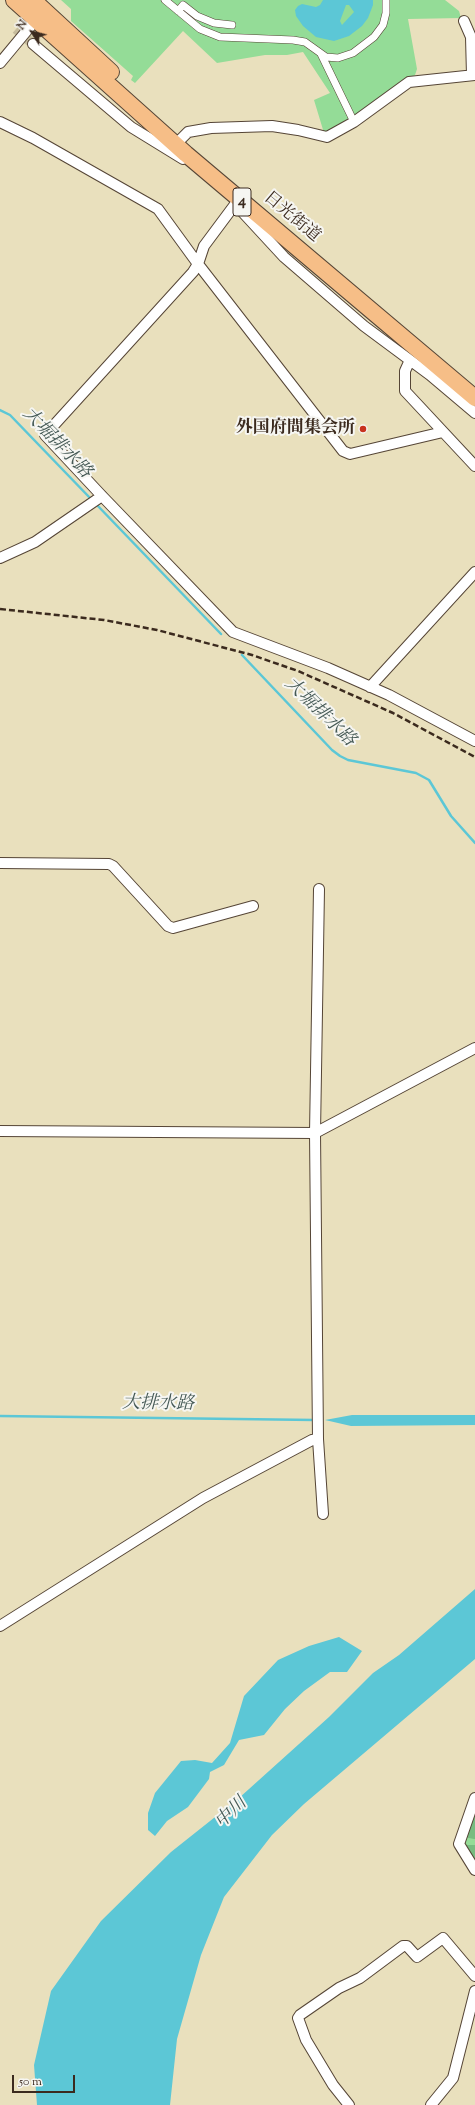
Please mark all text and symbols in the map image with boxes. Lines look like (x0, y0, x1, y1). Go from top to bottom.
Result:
north arrow (12, 12, 52, 52)
text: N (13, 17, 31, 33)
road number: 4 (233, 188, 251, 216)
street label: 日光街道 (258, 188, 324, 248)
water label: 大堀排水路 (17, 404, 95, 484)
place label: 外国府間集会所 (236, 419, 355, 439)
marker: 外国府間集会所 (358, 424, 368, 434)
water label: 大堀排水路 (279, 674, 359, 752)
water label: 大排水路 (122, 1394, 194, 1416)
water label: 中川 (212, 1794, 252, 1834)
scale bar (14, 2067, 77, 2093)
text: 50 m (19, 2073, 42, 2091)

